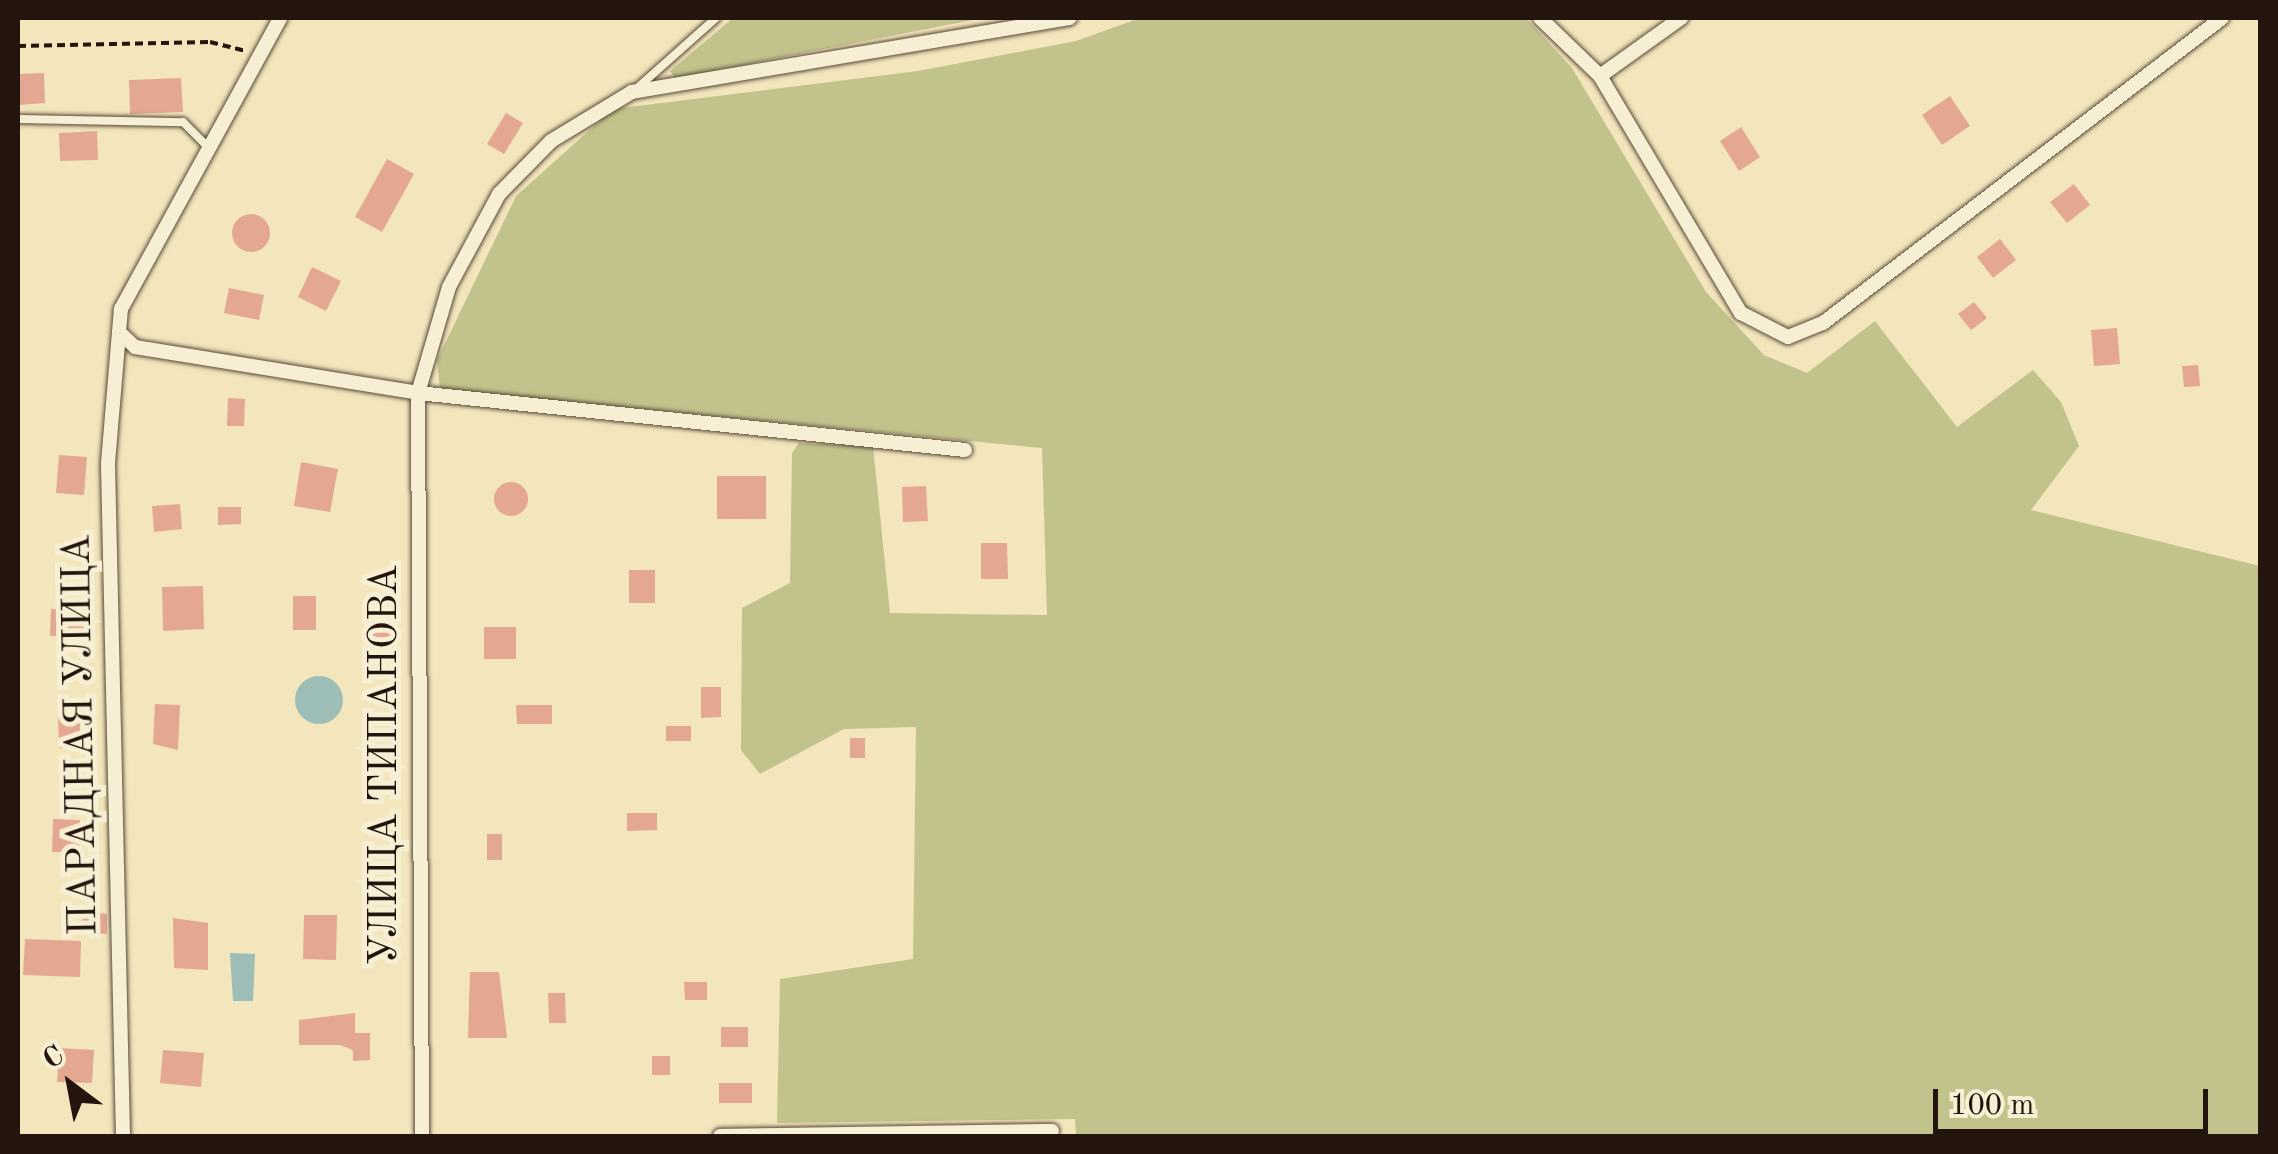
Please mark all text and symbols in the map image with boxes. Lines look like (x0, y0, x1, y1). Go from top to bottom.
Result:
street label: ПАРАДНАЯ УЛИЦА (54, 534, 110, 936)
street label: УЛИЦА ТИПАНОВА (362, 565, 410, 965)
north arrow (20, 1034, 120, 1134)
text: С (39, 1042, 69, 1075)
scale bar (1938, 1069, 2213, 1131)
text: 100 m (1950, 1091, 2034, 1121)

